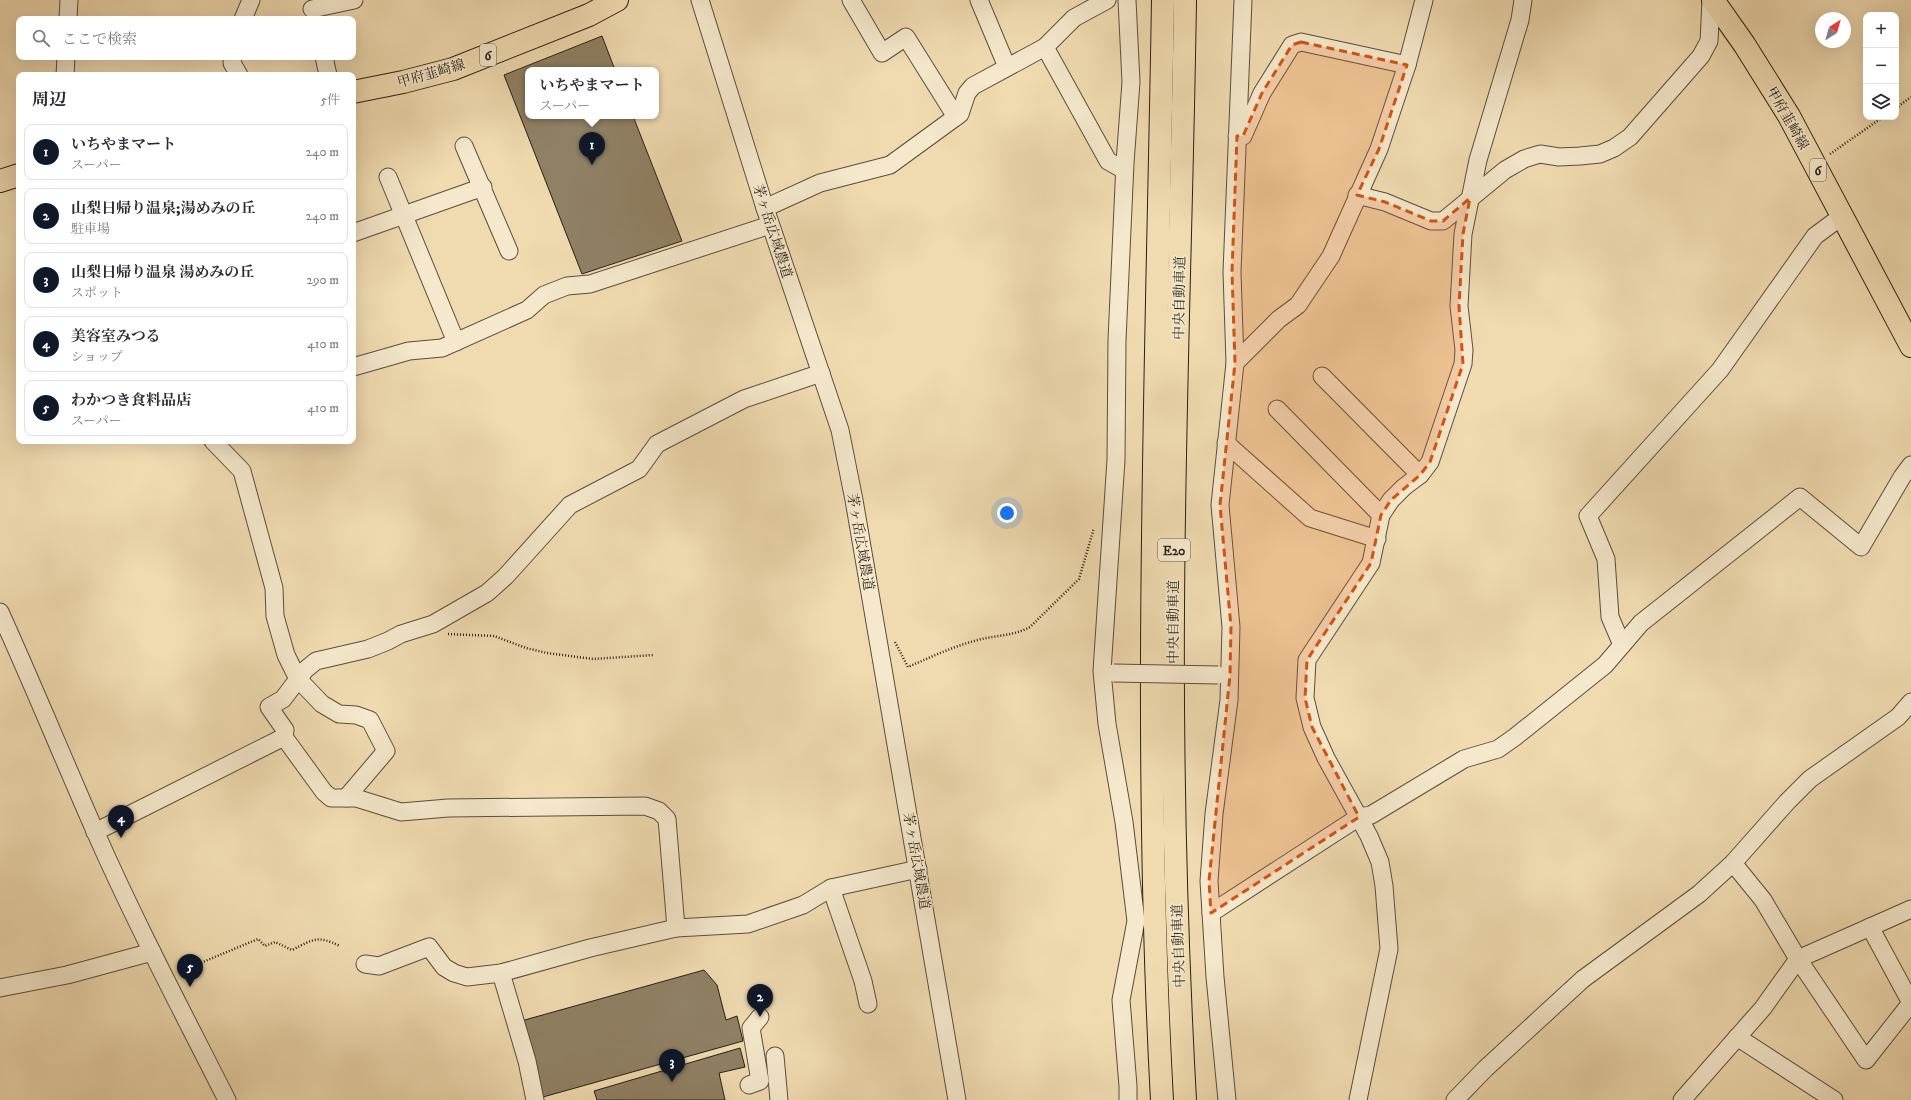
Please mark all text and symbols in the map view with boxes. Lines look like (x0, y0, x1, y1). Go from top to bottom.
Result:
north arrow (1815, 12, 1851, 48)
map controls (1863, 12, 1899, 120)
button: + (1863, 12, 1899, 48)
search box (16, 16, 356, 60)
icon: search (30, 27, 52, 49)
text: ここで検索 (62, 30, 137, 49)
road number: 6 (480, 44, 496, 66)
button: − (1863, 48, 1899, 84)
street label: 甲府韮崎線 (395, 56, 467, 92)
popup (525, 67, 659, 119)
text: いちやまマート (539, 76, 645, 95)
street label: 甲府韮崎線 (1762, 84, 1812, 153)
button: layers (1863, 84, 1899, 120)
text: 周辺 (32, 89, 66, 111)
text: 5件 (321, 92, 340, 108)
text: スーパー (539, 98, 590, 114)
pin: 1 (579, 132, 605, 165)
text: いちやまマート (71, 135, 176, 154)
text: 1 (44, 144, 48, 160)
text: 240 m (306, 144, 339, 160)
text: スーパー (71, 157, 122, 173)
road number: 6 (1810, 159, 1826, 181)
street label: 茅ヶ岳広域農道 (748, 182, 796, 281)
text: 山梨日帰り温泉;湯めみの丘 (71, 199, 255, 218)
text: 2 (43, 208, 49, 224)
text: 240 m (306, 208, 339, 224)
text: 駐車場 (71, 221, 110, 237)
street label: 中央自動車道 (1170, 256, 1190, 340)
text: 山梨日帰り温泉 湯めみの丘 (71, 263, 254, 282)
text: 3 (44, 272, 48, 288)
text: 290 m (307, 272, 339, 288)
text: スポット (71, 285, 123, 301)
text: 美容室みつる (71, 327, 161, 346)
text: 4 (42, 336, 50, 352)
text: 410 m (307, 336, 339, 352)
text: ショップ (71, 349, 123, 365)
text: わかつき食料品店 (71, 391, 191, 410)
text: 5 (43, 400, 49, 416)
text: 410 m (307, 400, 339, 416)
text: スーパー (71, 413, 122, 429)
street label: 茅ヶ岳広域農道 (843, 492, 877, 592)
your location (997, 503, 1017, 523)
road number: E20 (1158, 539, 1190, 561)
street label: 中央自動車道 (1165, 580, 1183, 664)
pin: 4 (108, 805, 134, 838)
street label: 茅ヶ岳広域農道 (899, 811, 933, 911)
street label: 中央自動車道 (1169, 904, 1189, 988)
pin: 5 (177, 954, 203, 987)
pin: 2 (747, 984, 773, 1017)
pin: 3 (659, 1049, 685, 1082)

